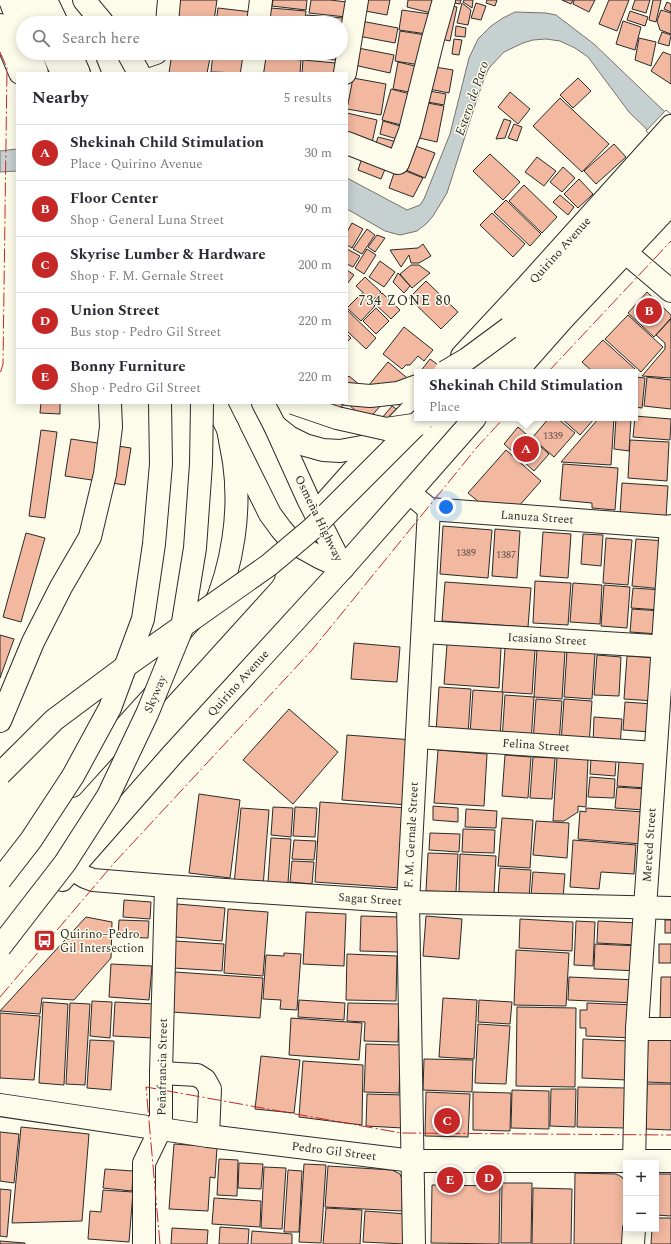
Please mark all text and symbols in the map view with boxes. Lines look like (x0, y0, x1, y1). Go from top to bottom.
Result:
search box (16, 16, 348, 60)
icon: search (30, 27, 52, 49)
text: Search here (62, 27, 140, 50)
water label: Estero de Paco (450, 58, 494, 139)
text: Nearby (32, 85, 88, 111)
text: 5 results (284, 88, 332, 108)
text: Shekinah Child Stimulation (70, 131, 264, 154)
text: A (40, 143, 50, 163)
text: 30 m (305, 143, 332, 163)
text: Place · Quirino Avenue (70, 154, 203, 174)
text: Floor Center (70, 187, 158, 210)
text: B (40, 199, 50, 219)
text: 90 m (305, 199, 332, 219)
text: Shop · General Luna Street (70, 210, 224, 230)
street label: Quirino Avenue (525, 212, 596, 288)
text: Skyrise Lumber & Hardware (70, 243, 266, 266)
text: C (40, 255, 50, 275)
text: 200 m (298, 255, 332, 275)
text: Shop · F. M. Gernale Street (70, 266, 224, 286)
district label: 734 ZONE 80 (358, 290, 452, 311)
pin: B (636, 296, 662, 326)
text: Union Street (70, 299, 160, 322)
text: D (40, 311, 50, 331)
text: 220 m (298, 311, 332, 331)
text: Bus stop · Pedro Gil Street (70, 322, 221, 342)
text: Bonny Furniture (70, 355, 186, 378)
text: E (41, 367, 49, 387)
text: 220 m (298, 367, 332, 387)
popup (414, 369, 638, 421)
text: Shekinah Child Stimulation (429, 374, 623, 397)
text: Shop · Pedro Gil Street (70, 378, 201, 398)
text: Place (429, 397, 460, 417)
house number: 1339 (543, 428, 563, 444)
pin: A (513, 434, 539, 464)
street label: Osmeña Highway (289, 472, 348, 566)
your location (436, 497, 456, 517)
street label: Lanuza Street (500, 505, 574, 530)
house number: 1389 (456, 545, 476, 561)
house number: 1387 (496, 547, 516, 563)
street label: Icasiano Street (507, 628, 587, 651)
street label: Quirino Avenue (203, 645, 274, 721)
street label: Skyway (139, 671, 172, 716)
street label: Felina Street (502, 734, 570, 757)
street label: F. M. Gernale Street (399, 781, 424, 889)
street label: Merced Street (637, 807, 662, 883)
street label: Sagat Street (338, 888, 402, 911)
place label: Quirino–Pedro Gil Intersection (60, 925, 144, 958)
bus stop icon: Quirino–Pedro Gil Intersection (32, 928, 58, 954)
street label: Peñafrancia Street (152, 1018, 173, 1116)
pin: C (434, 1106, 460, 1136)
street label: Pedro Gil Street (291, 1137, 377, 1166)
map controls (623, 1160, 659, 1232)
button: + (623, 1160, 659, 1196)
pin: D (476, 1163, 502, 1193)
pin: E (437, 1165, 463, 1195)
button: − (623, 1196, 659, 1232)

